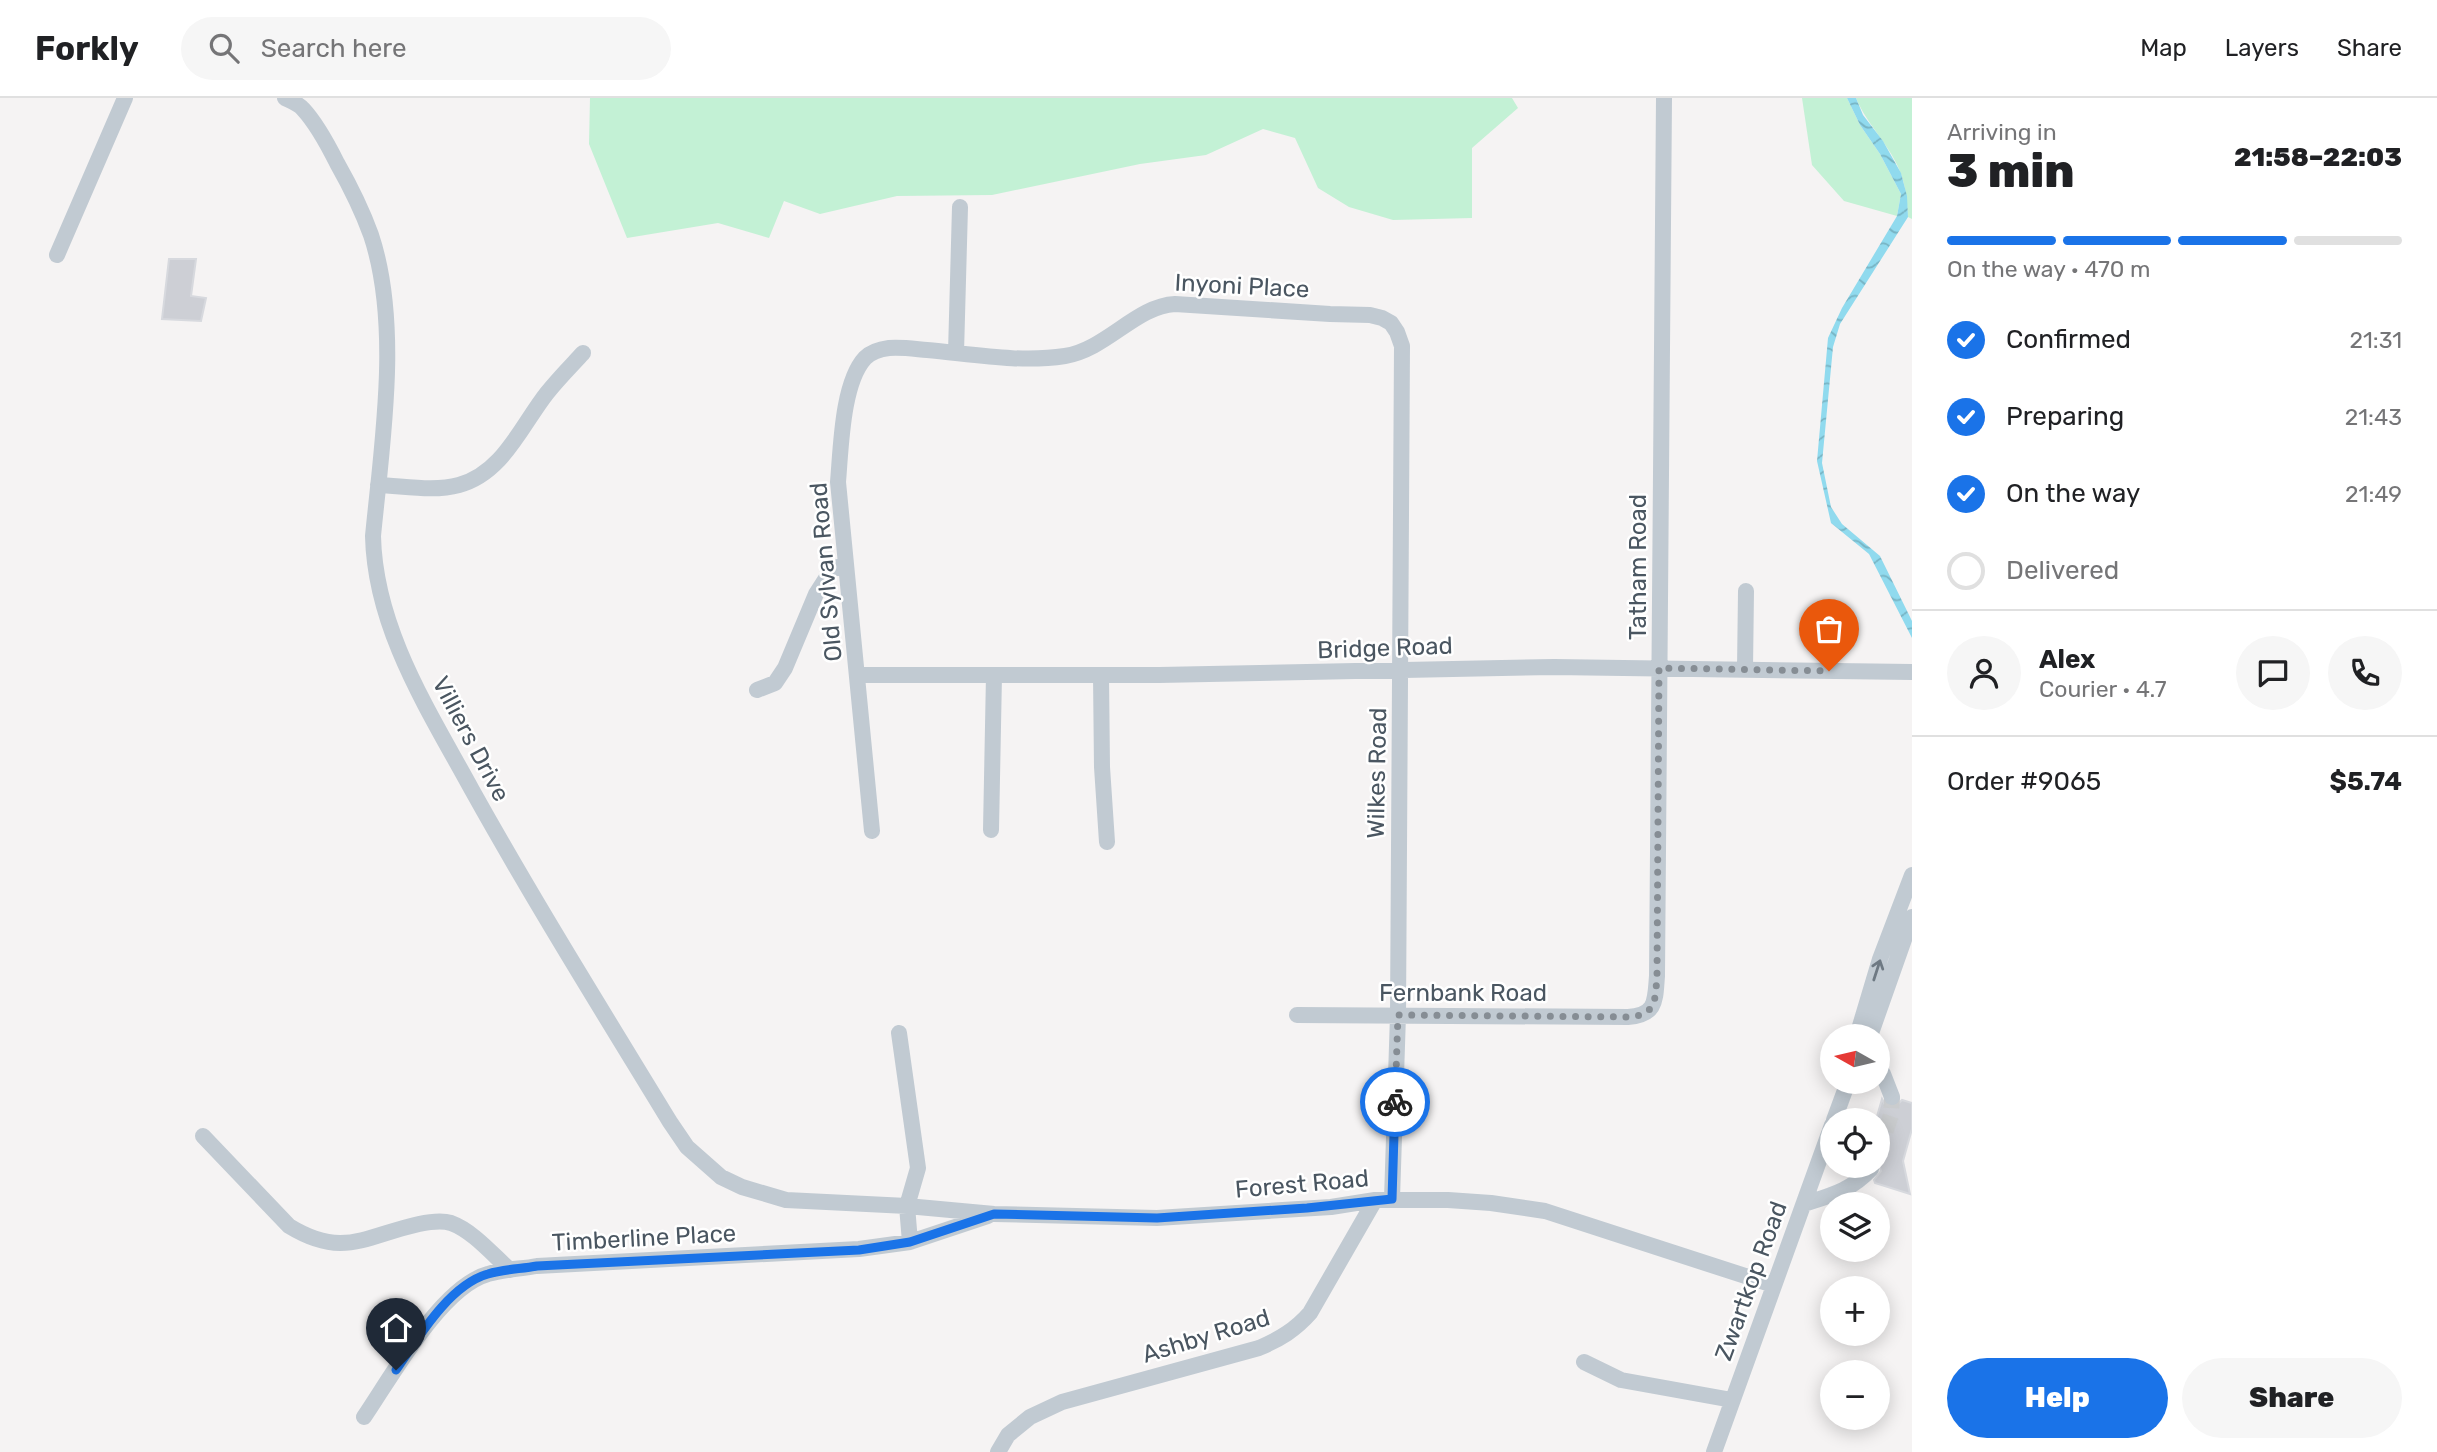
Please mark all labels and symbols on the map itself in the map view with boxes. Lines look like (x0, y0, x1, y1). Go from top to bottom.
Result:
street label: Inyoni Place (1174, 268, 1310, 304)
street label: Old Sylvan Road (804, 481, 848, 663)
street label: Tatham Road (1624, 494, 1652, 640)
pin (1799, 599, 1859, 671)
street label: Bridge Road (1317, 632, 1453, 664)
street label: Villiers Drive (426, 672, 516, 806)
street label: Wilkes Road (1362, 707, 1392, 839)
one-way arrow (1872, 960, 1884, 982)
street label: Fernbank Road (1379, 979, 1547, 1007)
north arrow (1820, 1024, 1890, 1094)
courier (1360, 1067, 1430, 1137)
street label: Forest Road (1234, 1164, 1370, 1204)
street label: Zwartkop Road (1709, 1198, 1793, 1364)
street label: Timberline Place (551, 1219, 737, 1257)
pin (366, 1298, 426, 1370)
street label: Ashby Road (1139, 1303, 1273, 1369)

